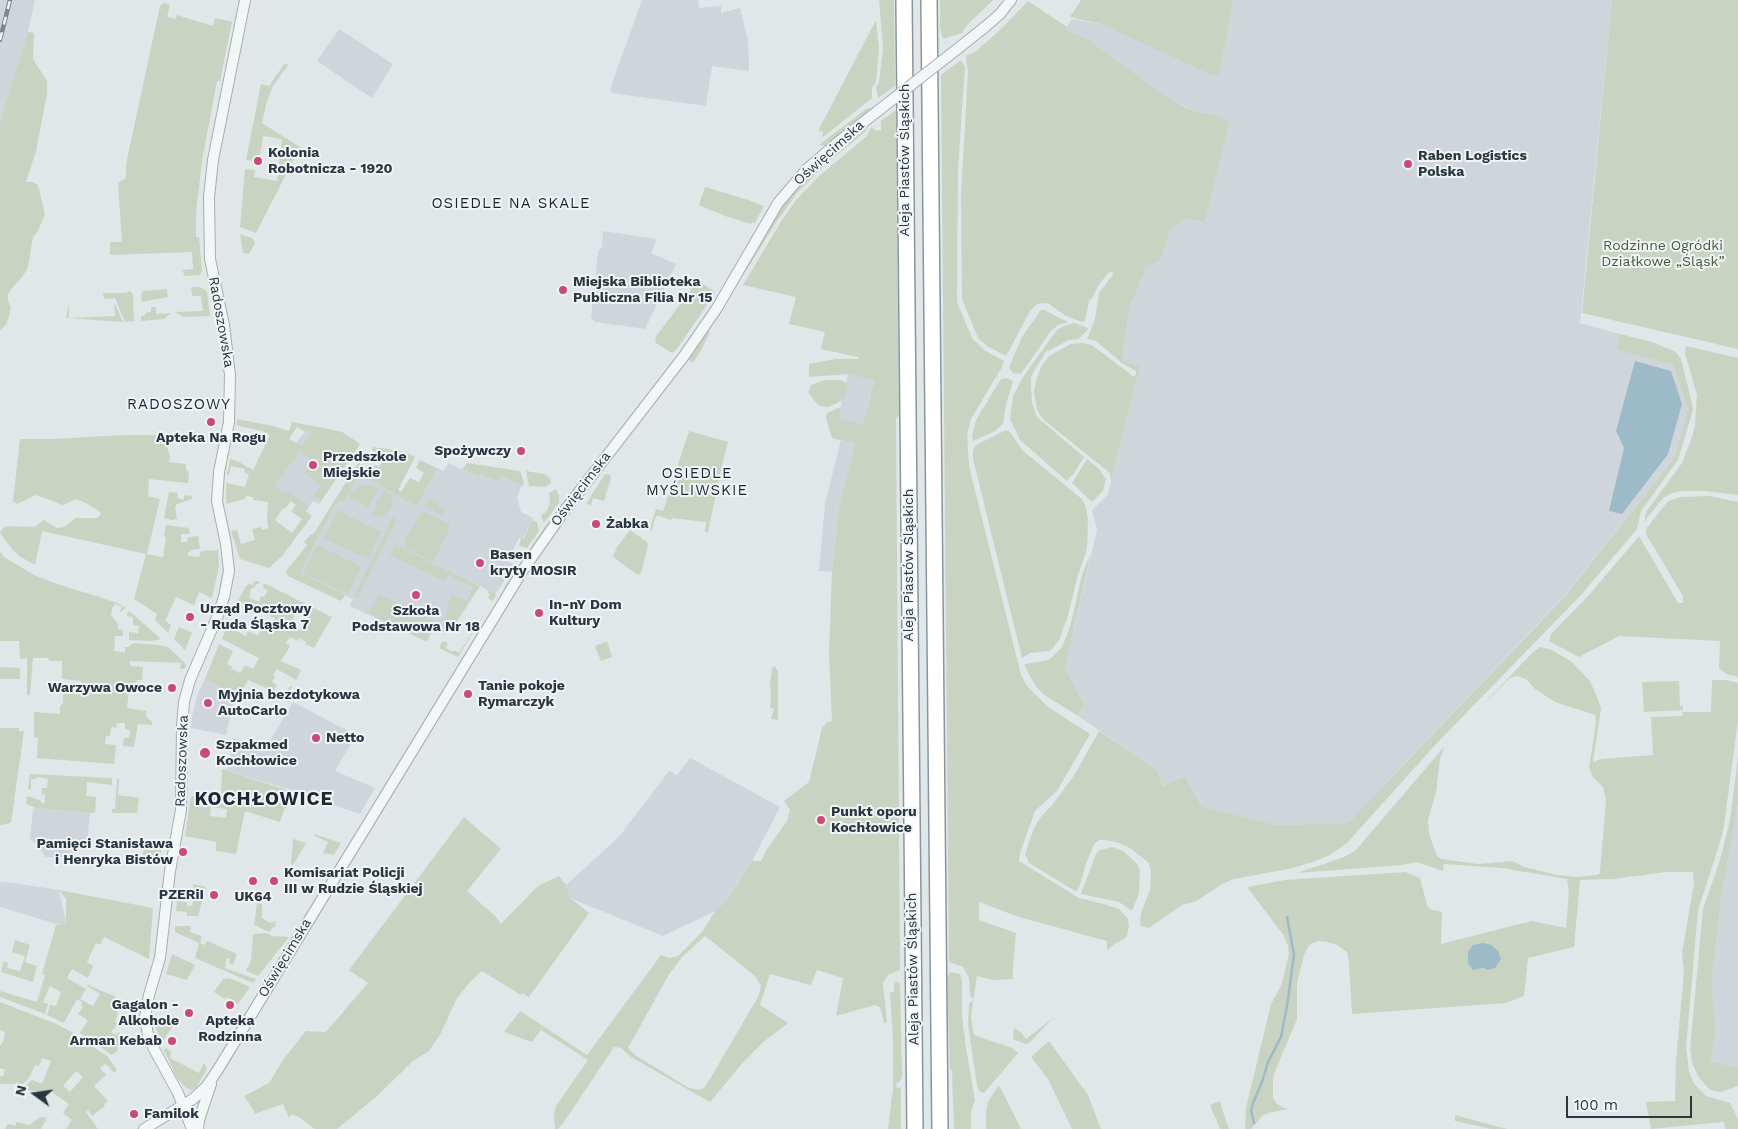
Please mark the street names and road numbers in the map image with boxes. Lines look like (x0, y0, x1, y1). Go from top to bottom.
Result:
street label: Aleja Piastów Śląskich (897, 84, 913, 236)
street label: Oświęcimska (790, 117, 868, 189)
street label: Radoszowska (205, 275, 237, 369)
street label: Oświęcimska (548, 448, 614, 530)
street label: Aleja Piastów Śląskich (901, 489, 917, 641)
street label: Radoszowska (172, 715, 192, 807)
street label: Aleja Piastów Śląskich (903, 892, 923, 1046)
street label: Oświęcimska (255, 916, 315, 1000)

